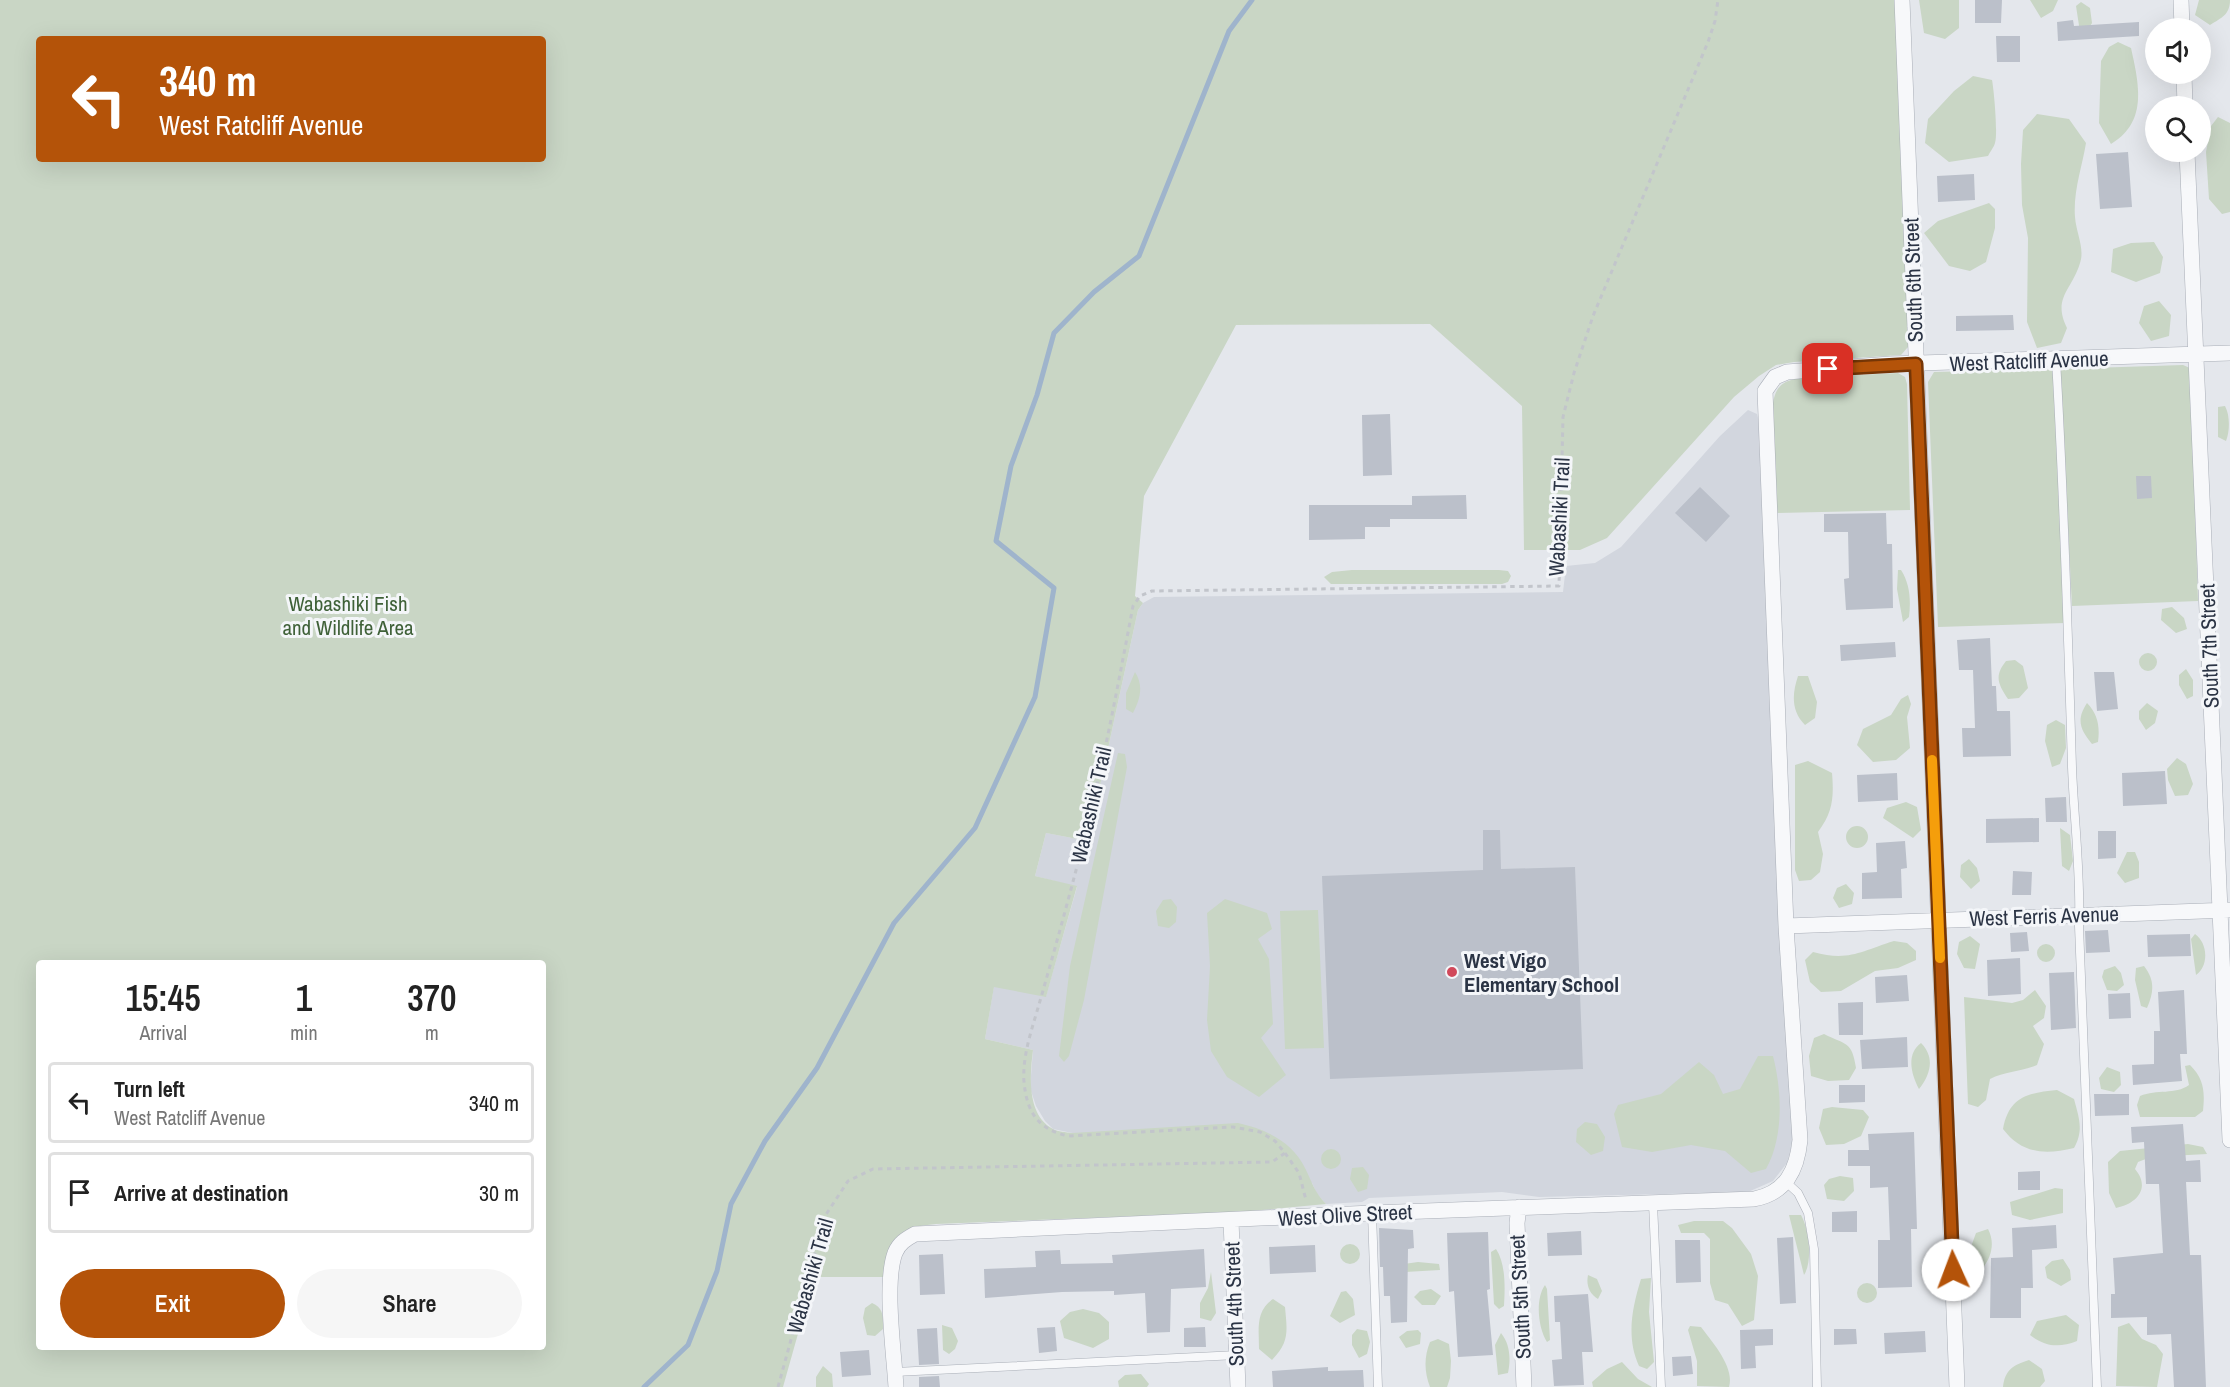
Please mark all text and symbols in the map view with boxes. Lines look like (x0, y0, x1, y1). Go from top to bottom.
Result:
map controls (2145, 18, 2211, 162)
button: sound (2145, 18, 2211, 84)
text: 340 m (159, 53, 257, 109)
icon: left (60, 60, 138, 138)
button: search (2145, 96, 2211, 162)
text: West Ratcliff Avenue (159, 107, 363, 143)
street label: South 6th Street (1896, 217, 1930, 343)
pin (1802, 343, 1853, 394)
street label: West Ratcliff Avenue (1949, 344, 2109, 378)
icon: arrive (1811, 352, 1844, 385)
street label: Wabashiki Trail (1541, 457, 1577, 577)
street label: South 7th Street (2192, 583, 2226, 709)
park label: Wabashiki Fish and Wildlife Area (282, 589, 414, 642)
street label: Wabashiki Trail (1063, 744, 1119, 866)
street label: West Ferris Avenue (1969, 899, 2119, 933)
place label: West Vigo Elementary School (1464, 946, 1619, 999)
marker: West Vigo Elementary School (1445, 965, 1459, 979)
text: 15:45 (126, 974, 201, 1022)
text: 1 (296, 974, 312, 1022)
text: 370 (407, 974, 456, 1022)
text: Arrival (139, 1019, 187, 1046)
text: min (290, 1019, 318, 1046)
text: m (425, 1019, 439, 1046)
text: Turn left (114, 1074, 185, 1104)
icon: left (63, 1086, 96, 1119)
text: 340 m (469, 1088, 519, 1118)
text: West Ratcliff Avenue (114, 1104, 265, 1131)
icon: arrive (63, 1176, 96, 1209)
text: Arrive at destination (114, 1178, 288, 1208)
text: 30 m (479, 1178, 519, 1208)
street label: West Olive Street (1277, 1197, 1413, 1233)
street label: Wabashiki Trail (780, 1215, 840, 1337)
street label: South 5th Street (1502, 1234, 1538, 1360)
position arrow (1921, 1238, 1985, 1302)
street label: South 4th Street (1217, 1241, 1251, 1367)
button: Exit (60, 1269, 285, 1338)
button: Share (297, 1269, 522, 1338)

